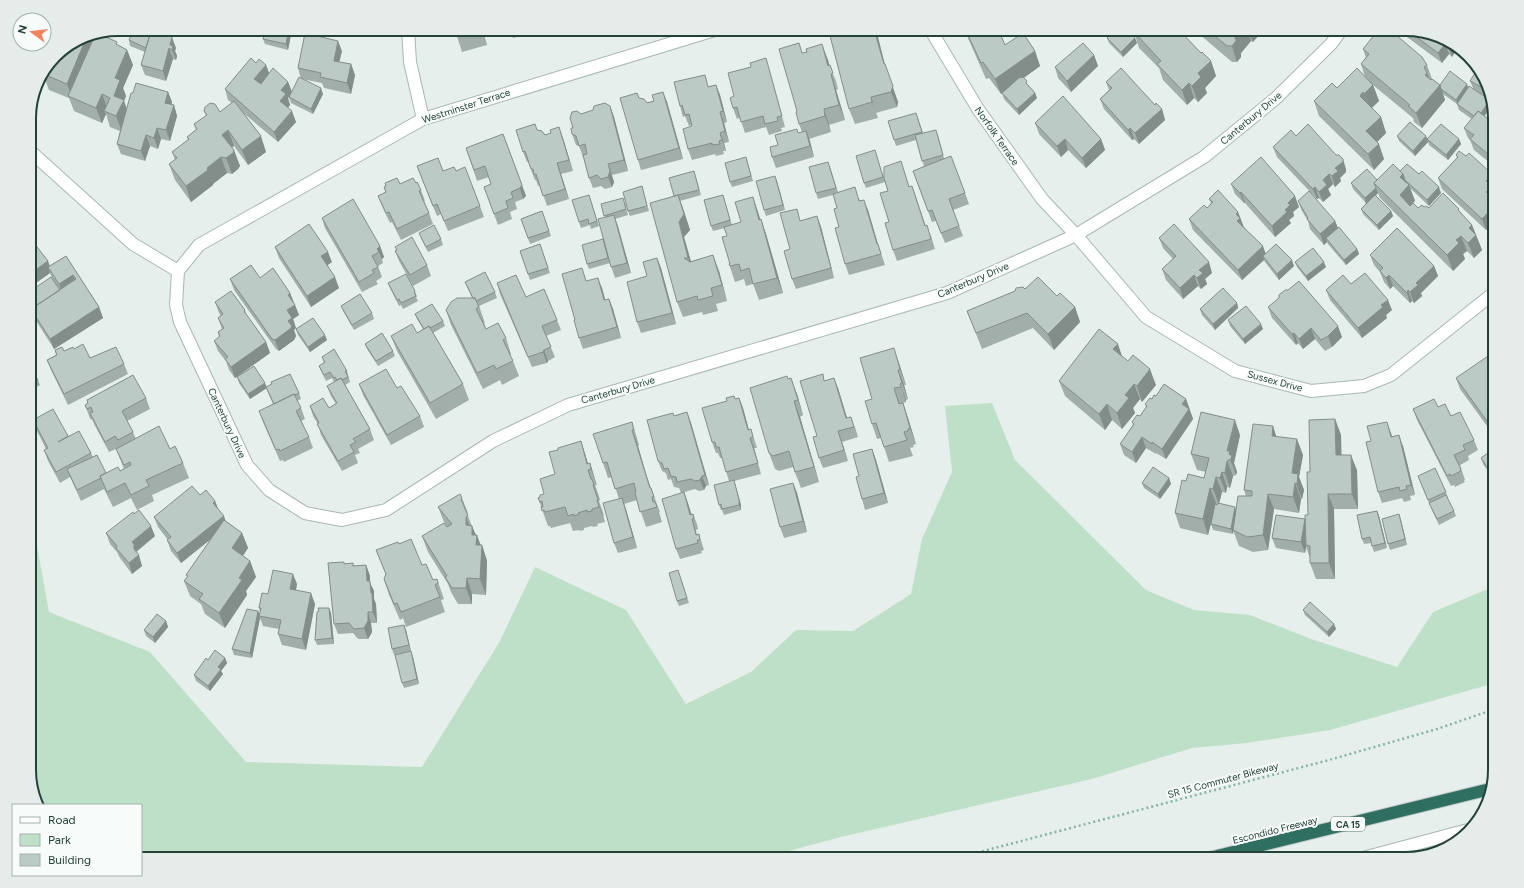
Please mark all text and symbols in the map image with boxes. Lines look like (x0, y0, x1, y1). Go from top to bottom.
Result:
north arrow (12, 12, 52, 52)
text: N (15, 24, 30, 35)
street label: Westminster Terrace (420, 85, 512, 126)
street label: Canterbury Drive (1218, 88, 1285, 147)
street label: Norfolk Terrace (972, 104, 1022, 168)
street label: Canterbury Drive (935, 259, 1011, 301)
street label: Sussex Drive (1246, 367, 1305, 395)
street label: Canterbury Drive (580, 373, 657, 407)
street label: Canterbury Drive (205, 386, 249, 461)
street label: SR 15 Commuter Bikeway (1166, 759, 1281, 801)
legend (12, 804, 142, 876)
text: Road (48, 813, 76, 827)
street label: Escondido Freeway (1231, 813, 1320, 847)
road number: CA 15 (1331, 817, 1365, 831)
text: Park (48, 833, 71, 847)
text: Building (48, 853, 91, 867)

